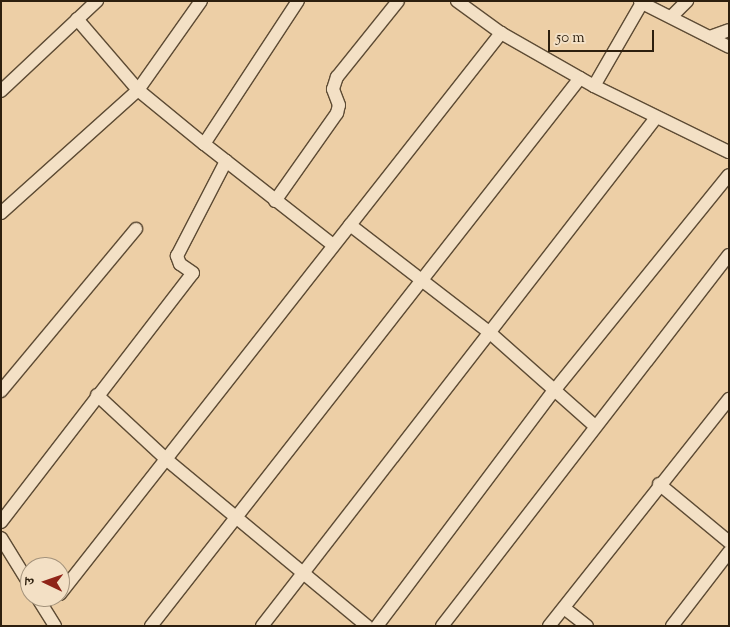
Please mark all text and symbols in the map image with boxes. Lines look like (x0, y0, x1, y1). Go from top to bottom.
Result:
scale bar (550, 20, 656, 52)
text: 50 m (556, 28, 585, 49)
north arrow (20, 557, 70, 607)
text: उ (21, 577, 41, 585)

